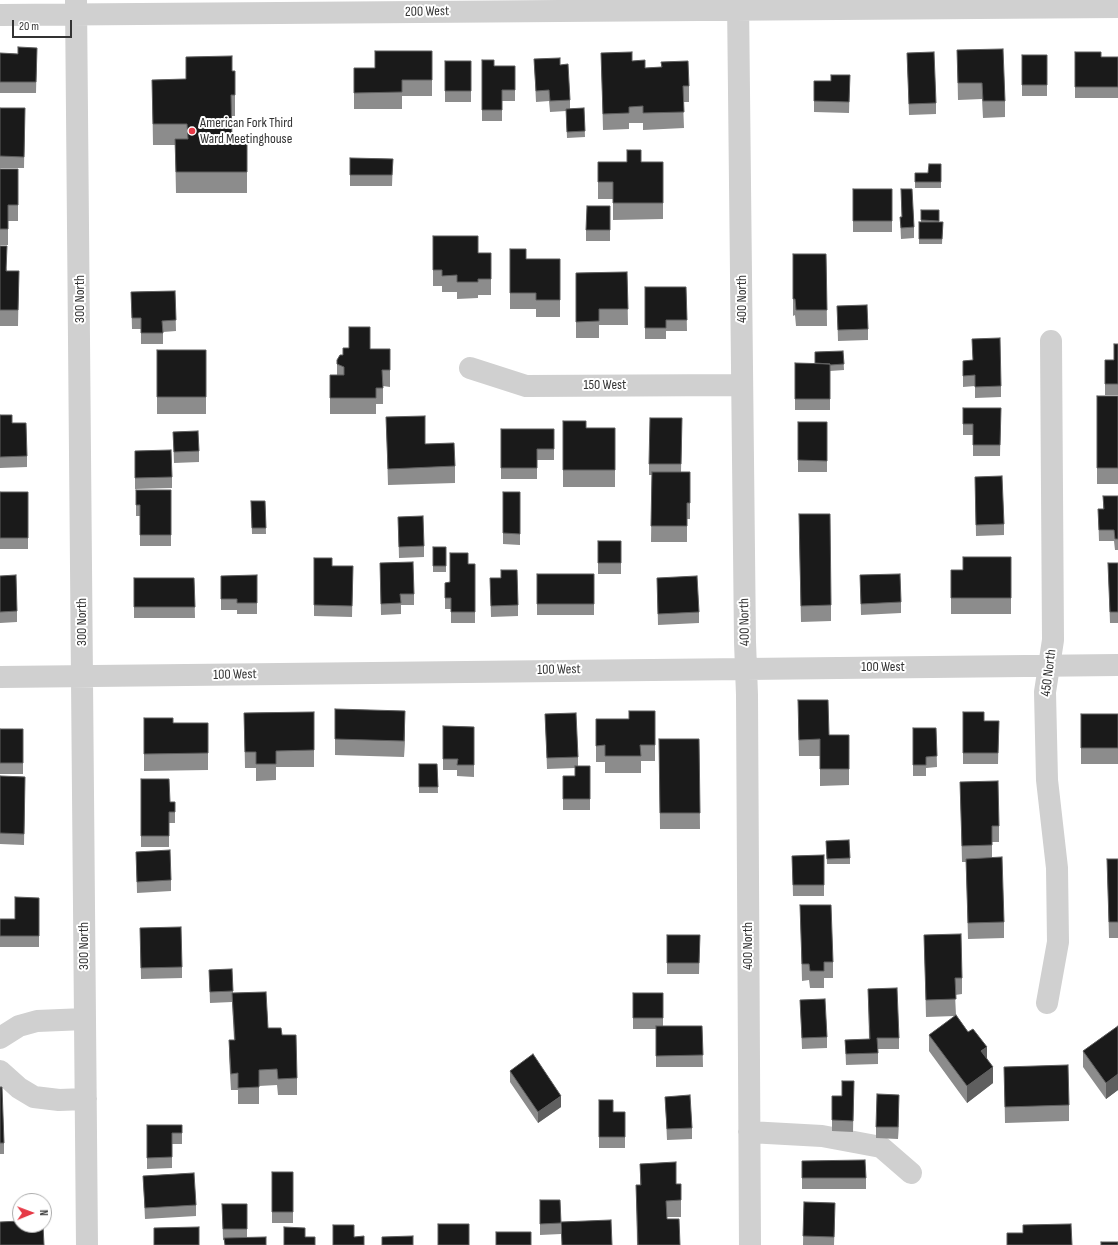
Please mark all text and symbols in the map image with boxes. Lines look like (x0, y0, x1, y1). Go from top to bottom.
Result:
street label: 200 West (405, 3, 449, 21)
scale bar (14, 12, 74, 38)
text: 20 m (19, 19, 39, 34)
place label: American Fork Third Ward Meetinghouse (200, 115, 293, 148)
marker: American Fork Third Ward Meetinghouse (187, 126, 197, 136)
street label: 300 North (72, 275, 88, 323)
street label: 400 North (734, 275, 750, 323)
street label: 150 West (584, 377, 626, 393)
street label: 300 North (74, 598, 90, 646)
street label: 400 North (736, 598, 754, 646)
street label: 450 North (1038, 648, 1060, 698)
street label: 100 West (861, 659, 905, 675)
street label: 100 West (537, 661, 581, 679)
street label: 100 West (213, 666, 257, 684)
street label: 300 North (76, 922, 92, 970)
street label: 400 North (740, 922, 756, 970)
north arrow (12, 1193, 52, 1233)
text: N (37, 1210, 50, 1216)

